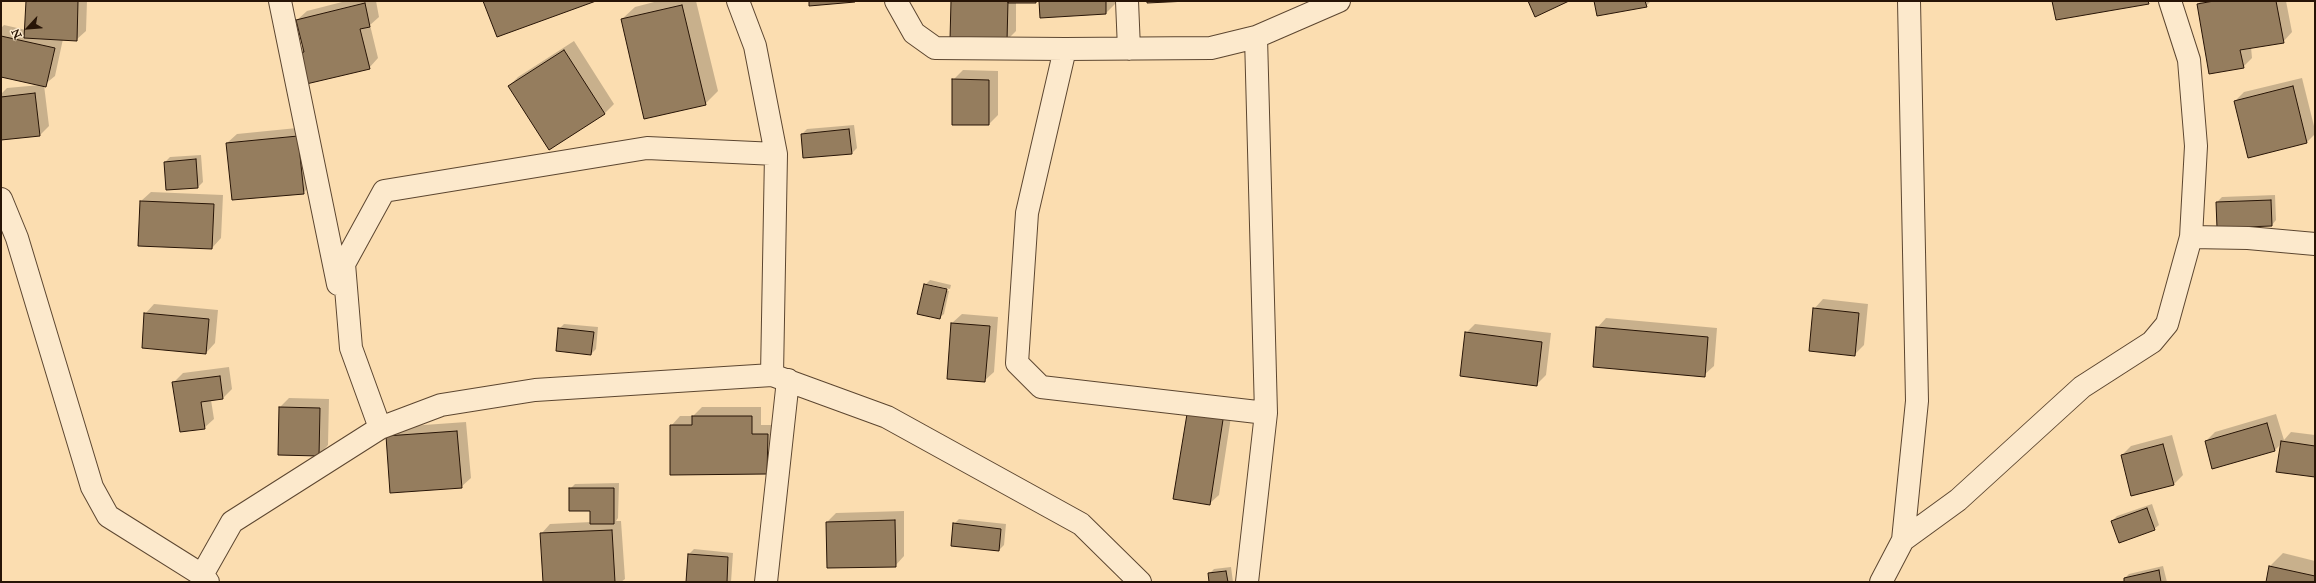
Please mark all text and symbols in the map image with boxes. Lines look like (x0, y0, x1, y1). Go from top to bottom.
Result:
north arrow (8, 8, 48, 48)
text: N (9, 26, 25, 41)

